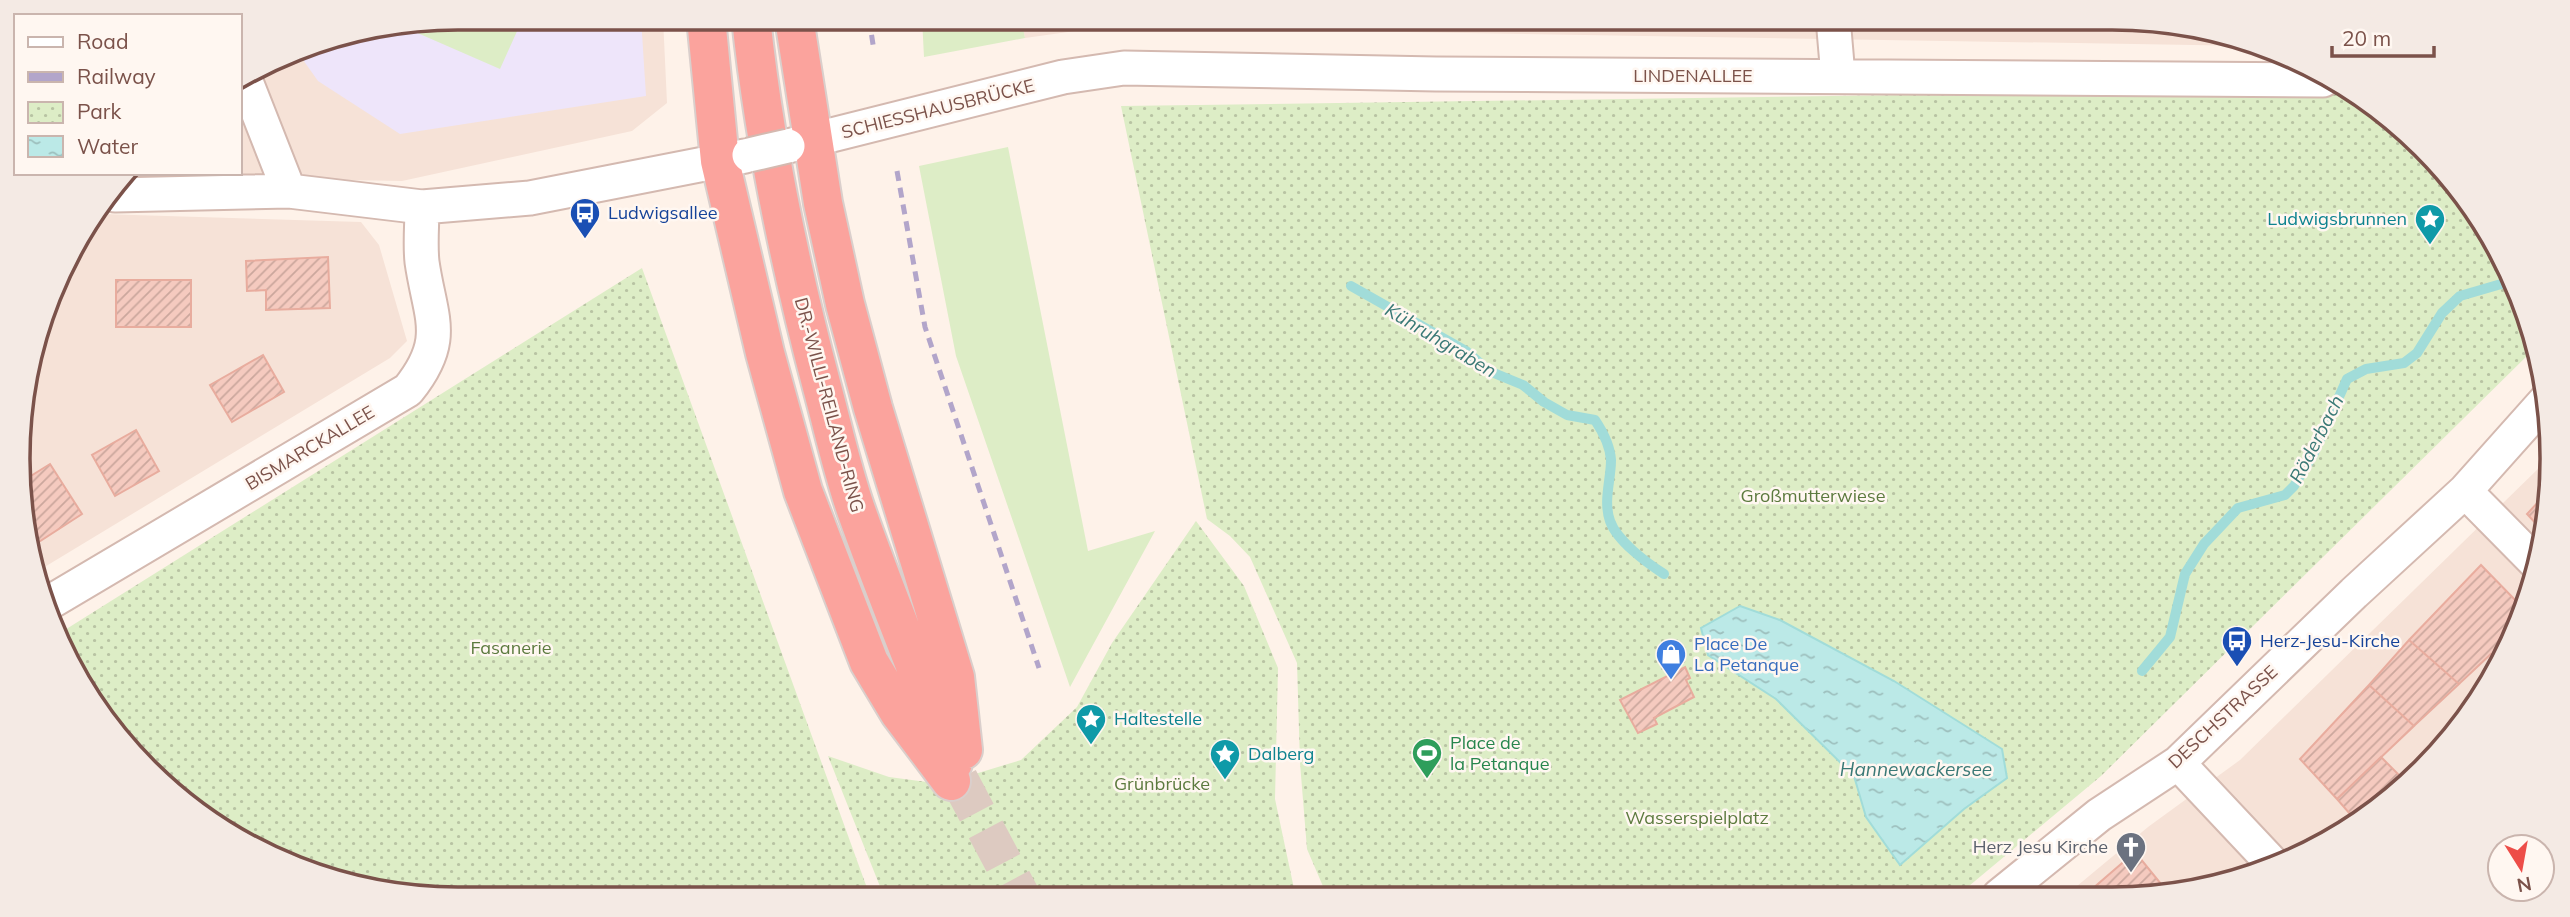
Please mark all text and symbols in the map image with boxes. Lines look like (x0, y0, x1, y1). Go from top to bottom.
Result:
legend (14, 14, 242, 175)
scale bar (2332, 14, 2434, 58)
text: 20 m (2342, 25, 2391, 51)
text: Road (77, 28, 128, 54)
text: Railway (77, 63, 156, 89)
street label: LINDENALLEE (1633, 64, 1753, 87)
street label: SCHIESSHAUSBRÜCKE (839, 73, 1037, 144)
text: Park (77, 98, 121, 124)
text: Water (77, 133, 138, 159)
bus stop icon: Ludwigsallee (568, 196, 602, 240)
place label: Ludwigsallee (608, 201, 717, 224)
place icon: Ludwigsbrunnen (2413, 202, 2447, 246)
place label: Ludwigsbrunnen (2267, 207, 2407, 230)
street label: DR.-WILLI-REILAND-RING (790, 295, 869, 515)
water label: Kühruhgraben (1381, 297, 1501, 383)
water label: Röderbach (2284, 391, 2348, 487)
street label: BISMARCKALLEE (241, 400, 378, 495)
park label: Großmutterwiese (1740, 484, 1886, 507)
bus stop icon: Herz-Jesu-Kirche (2220, 624, 2254, 668)
place label: Herz-Jesu-Kirche (2260, 629, 2400, 652)
place label: Place De La Petanque (1694, 632, 1799, 676)
park label: Fasanerie (470, 636, 552, 659)
shop icon: Place De La Petanque (1654, 637, 1688, 681)
street label: DESCHSTRASSE (2163, 660, 2282, 773)
place icon: Haltestelle (1074, 702, 1108, 746)
place label: Haltestelle (1114, 707, 1202, 730)
place label: Place de la Petanque (1450, 731, 1550, 775)
sports icon: Place de la Petanque (1410, 736, 1444, 780)
place icon: Dalberg (1208, 737, 1242, 781)
place label: Dalberg (1248, 742, 1314, 765)
water label: Hannewackersee (1840, 757, 1992, 781)
park label: Grünbrücke (1114, 772, 1210, 795)
park label: Wasserspielplatz (1625, 806, 1769, 829)
church icon: Herz Jesu Kirche (2114, 830, 2148, 874)
north arrow (2486, 833, 2556, 903)
place label: Herz Jesu Kirche (1973, 835, 2108, 858)
text: N (2515, 872, 2534, 898)

